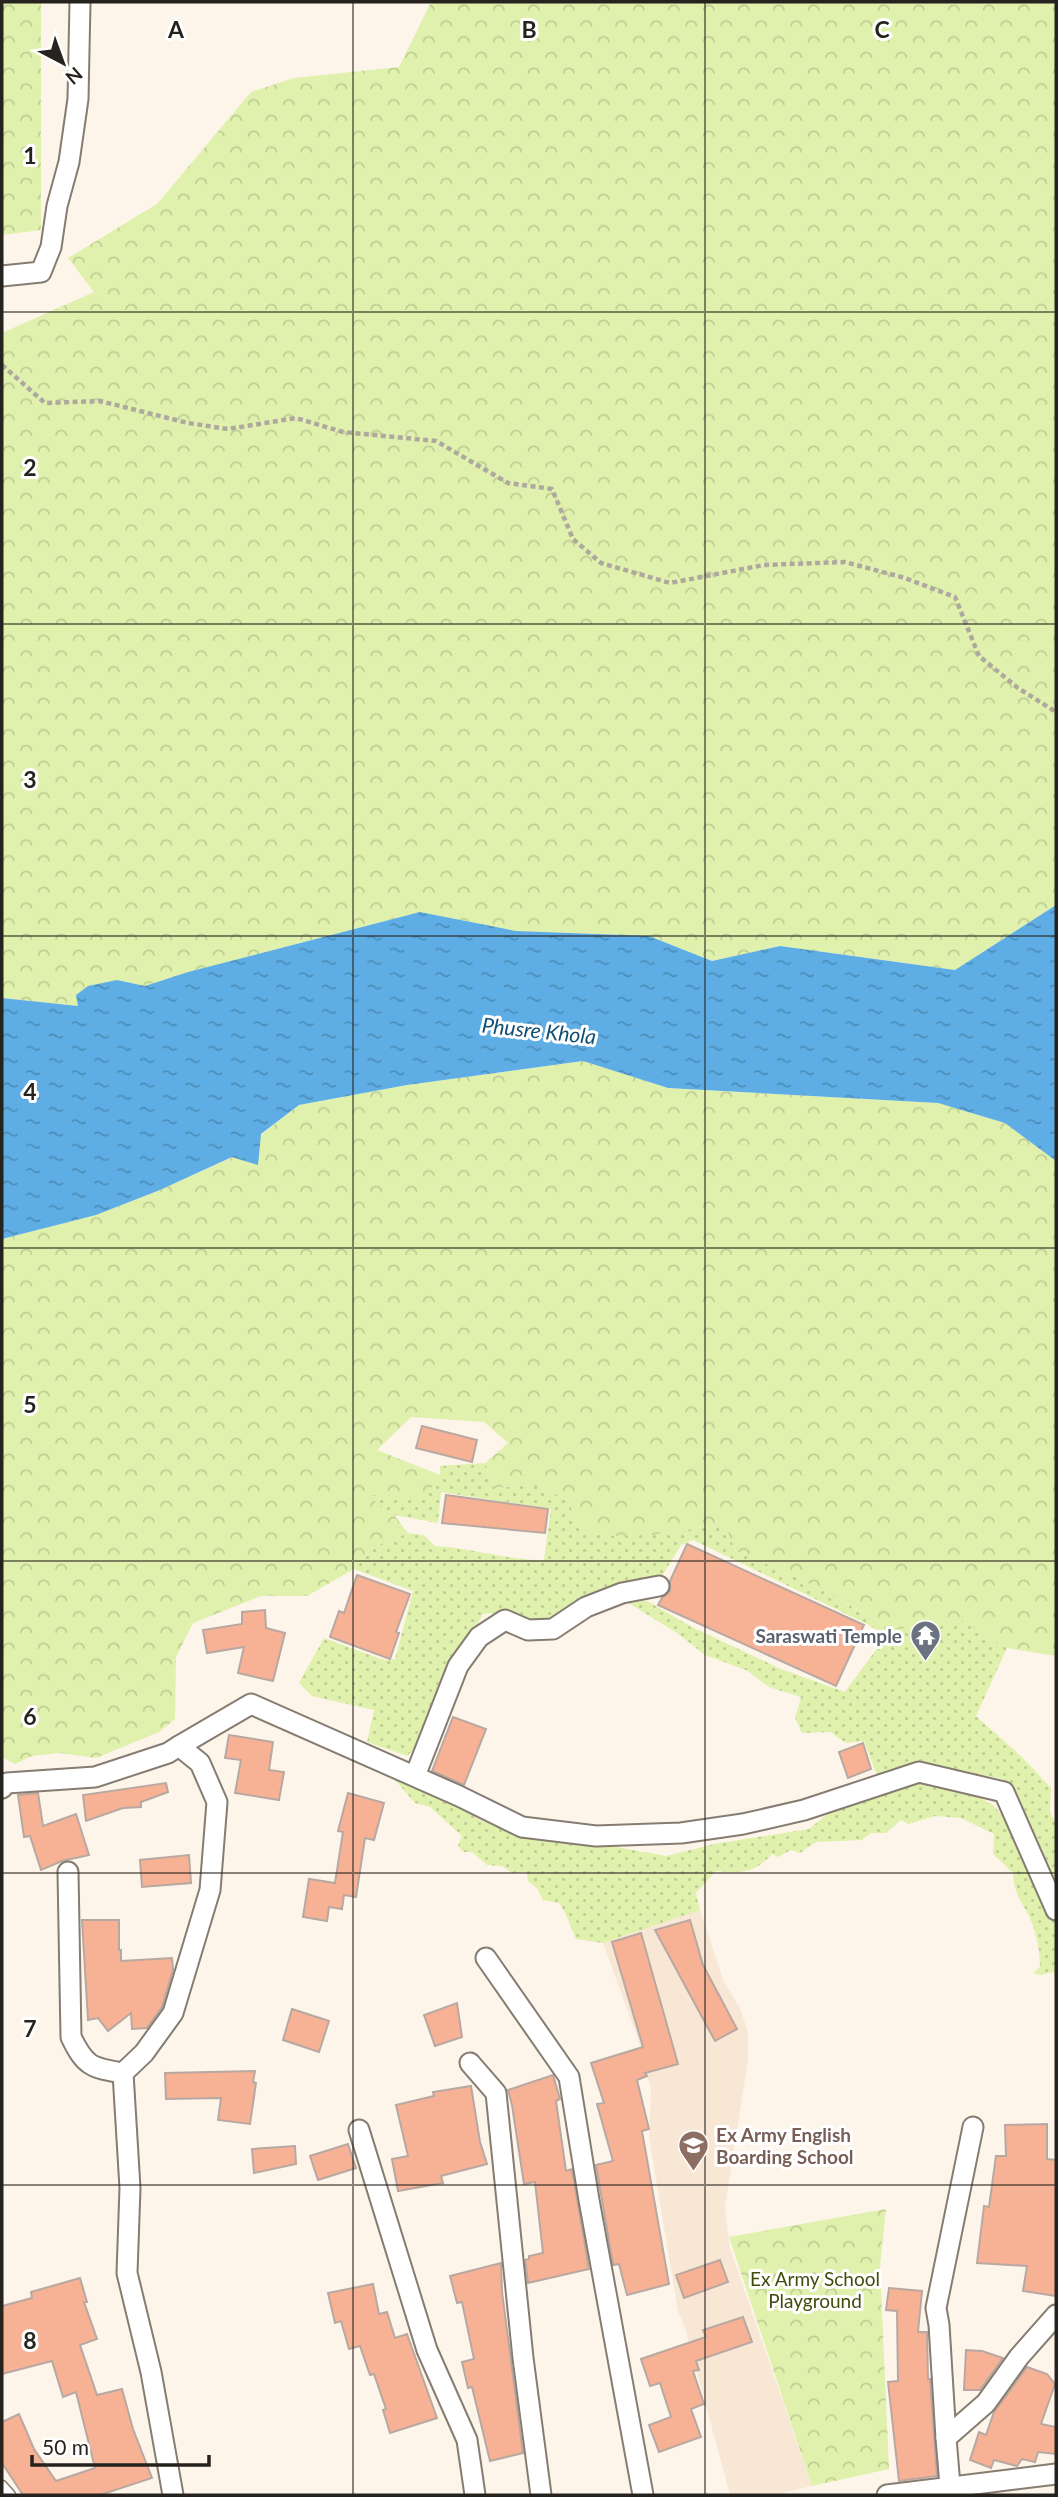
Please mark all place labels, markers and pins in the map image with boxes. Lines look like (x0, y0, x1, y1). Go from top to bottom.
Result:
temple icon: Saraswati Temple (908, 1618, 942, 1662)
place label: Saraswati Temple (755, 1624, 902, 1647)
place label: Ex Army English Boarding School (716, 2123, 854, 2168)
school or university icon: Ex Army English Boarding School (676, 2128, 710, 2172)

